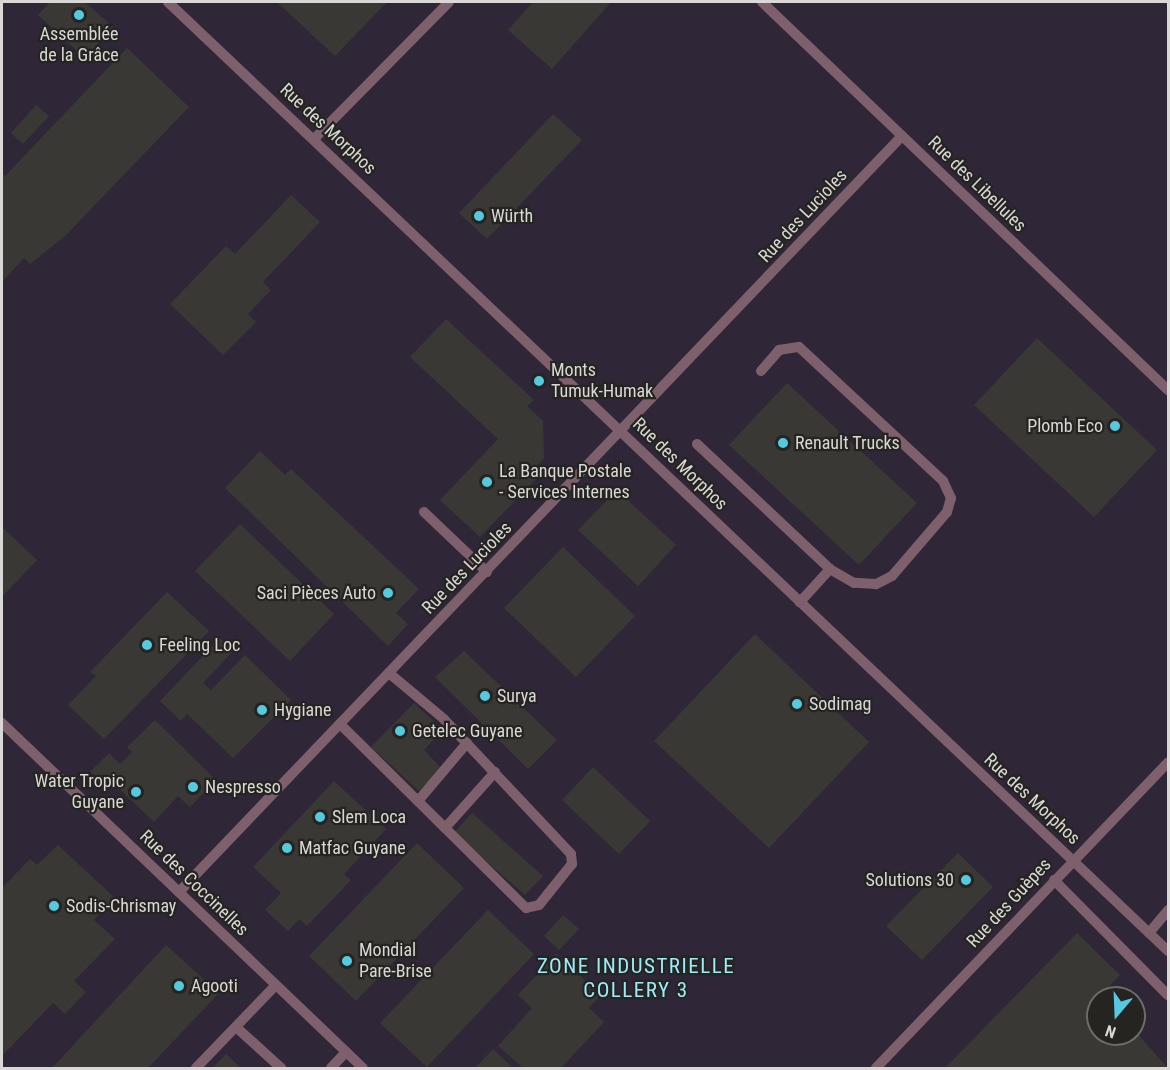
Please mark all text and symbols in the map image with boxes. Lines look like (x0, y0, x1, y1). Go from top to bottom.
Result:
marker: Assemblée de la Grâce (72, 8, 86, 22)
place label: Assemblée de la Grâce (39, 24, 119, 66)
street label: Rue des Morphos (275, 79, 381, 179)
street label: Rue des Libellules (923, 132, 1031, 236)
street label: Rue des Lucioles (754, 165, 852, 267)
place label: Würth (491, 205, 533, 227)
marker: Würth (472, 209, 486, 223)
place label: Monts Tumuk-Humak (551, 360, 653, 403)
marker: Monts Tumuk-Humak (532, 374, 546, 388)
street label: Rue des Morphos (628, 413, 732, 515)
place label: Plomb Eco (1027, 415, 1103, 437)
marker: Plomb Eco (1108, 419, 1122, 433)
place label: Renault Trucks (795, 432, 900, 454)
marker: Renault Trucks (776, 436, 790, 450)
place label: La Banque Postale - Services Internes (499, 461, 631, 504)
marker: La Banque Postale - Services Internes (480, 475, 494, 489)
street label: Rue des Lucioles (418, 517, 516, 619)
place label: Saci Pièces Auto (257, 582, 376, 604)
marker: Saci Pièces Auto (381, 586, 395, 600)
place label: Feeling Loc (159, 634, 240, 656)
marker: Feeling Loc (140, 638, 154, 652)
place label: Surya (497, 685, 537, 707)
marker: Surya (478, 689, 492, 703)
place label: Sodimag (809, 693, 871, 715)
marker: Sodimag (790, 697, 804, 711)
place label: Hygiane (274, 699, 331, 721)
marker: Hygiane (255, 703, 269, 717)
place label: Getelec Guyane (412, 720, 522, 742)
marker: Getelec Guyane (393, 724, 407, 738)
street label: Rue des Morphos (979, 749, 1085, 849)
place label: Water Tropic Guyane (34, 771, 124, 814)
place label: Nespresso (205, 776, 281, 798)
marker: Nespresso (186, 780, 200, 794)
marker: Water Tropic Guyane (129, 785, 143, 799)
place label: Slem Loca (332, 806, 406, 828)
marker: Slem Loca (313, 810, 327, 824)
street label: Rue des Coccinelles (135, 826, 253, 940)
place label: Matfac Guyane (299, 837, 406, 859)
marker: Matfac Guyane (280, 841, 294, 855)
street label: Rue des Guèpes (962, 854, 1056, 952)
place label: Solutions 30 (865, 869, 954, 891)
marker: Solutions 30 (959, 873, 973, 887)
place label: Sodis-Chrismay (66, 895, 176, 917)
marker: Sodis-Chrismay (47, 899, 61, 913)
place label: Mondial Pare-Brise (359, 940, 432, 982)
district label: ZONE INDUSTRIELLE COLLERY 3 (537, 953, 735, 1003)
marker: Mondial Pare-Brise (340, 954, 354, 968)
place label: Agooti (191, 975, 238, 997)
marker: Agooti (172, 979, 186, 993)
north arrow (1086, 986, 1146, 1046)
text: N (1103, 1021, 1118, 1042)

